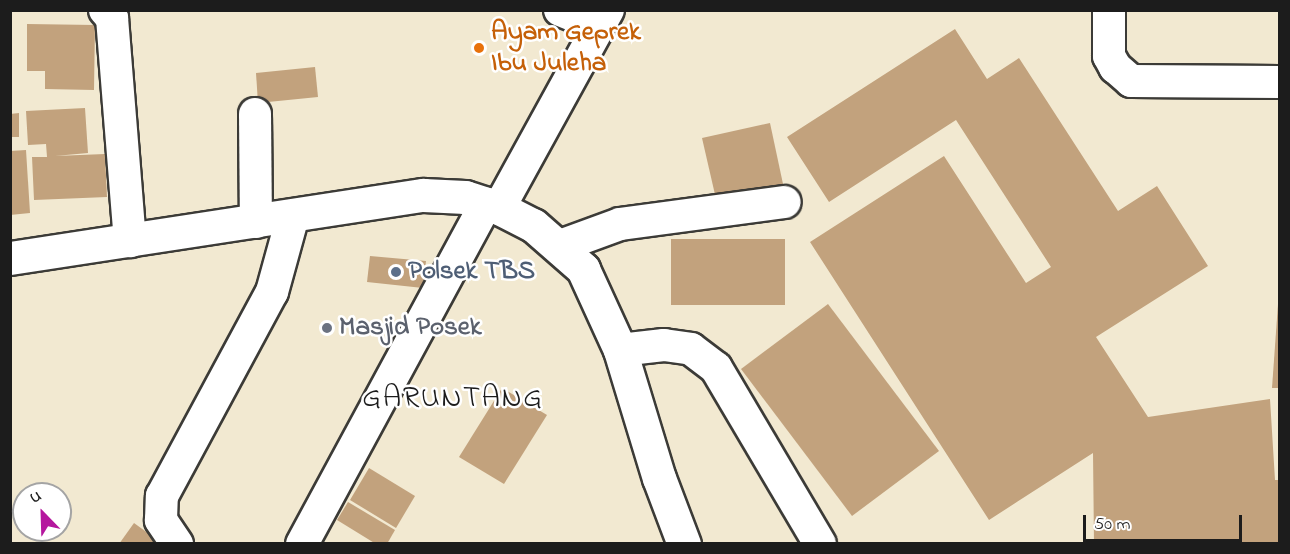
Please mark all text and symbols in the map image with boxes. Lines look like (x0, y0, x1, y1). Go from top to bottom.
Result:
place label: Ayam Geprek Ibu Juleha (491, 16, 641, 79)
marker: Ayam Geprek Ibu Juleha (472, 41, 486, 55)
place label: Polsek TBS (408, 256, 535, 288)
marker: Polsek TBS (389, 265, 403, 279)
place label: Masjid Posek (339, 312, 482, 344)
marker: Masjid Posek (320, 321, 334, 335)
district label: GARUNTANG (362, 381, 544, 417)
north arrow (12, 482, 72, 542)
text: U (26, 484, 45, 510)
scale bar (1086, 503, 1245, 541)
text: 50 m (1094, 512, 1131, 538)

